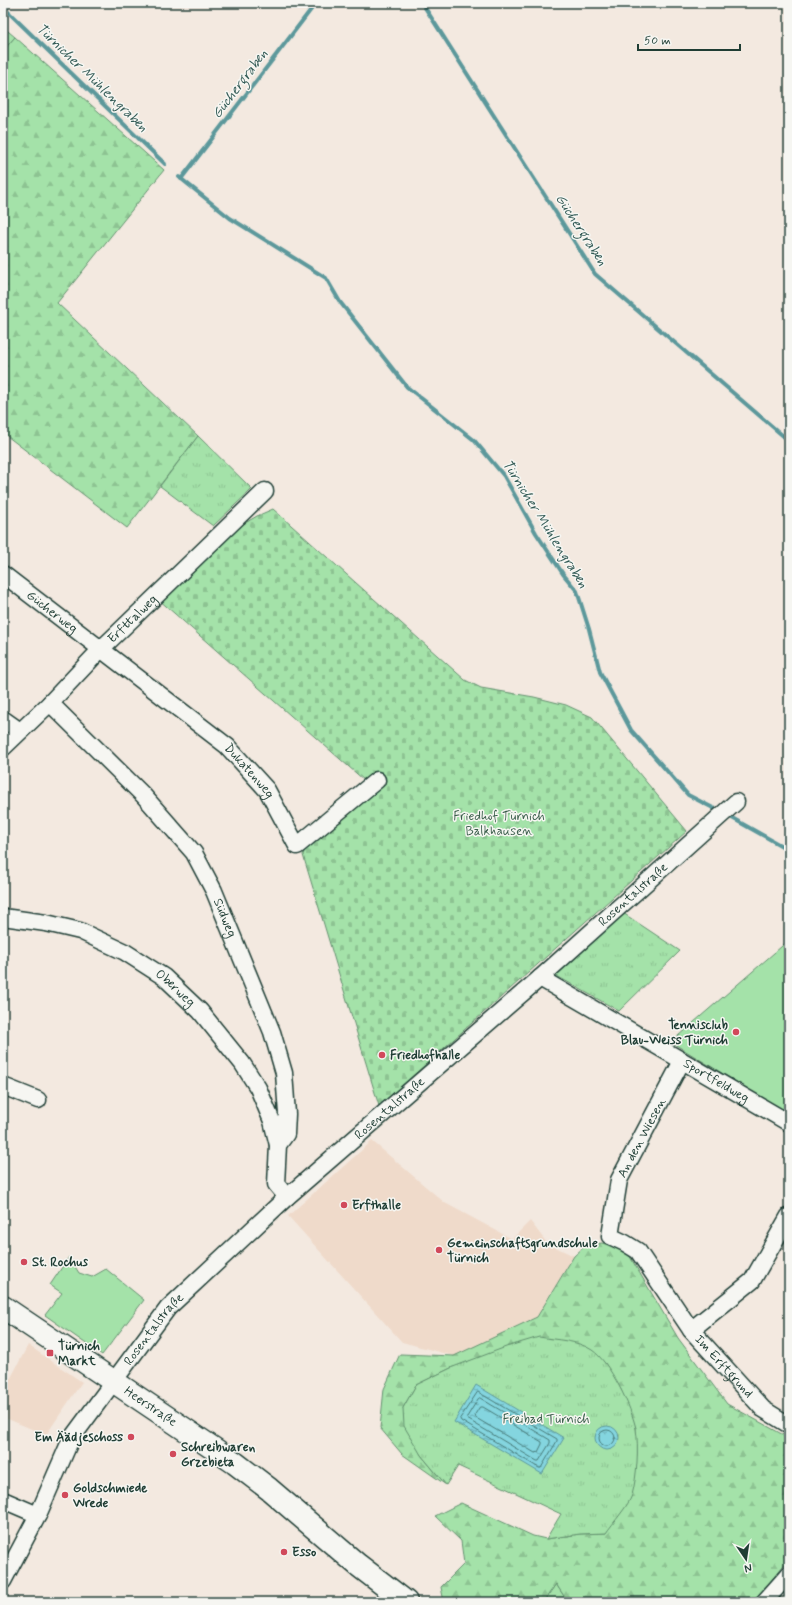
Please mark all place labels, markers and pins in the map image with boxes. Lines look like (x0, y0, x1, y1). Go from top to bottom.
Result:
place label: Tennisclub Blau-Weiss Türnich (621, 1017, 729, 1049)
marker: Tennisclub Blau-Weiss Türnich (731, 1027, 741, 1037)
place label: Friedhofhalle (390, 1047, 461, 1064)
marker: Friedhofhalle (377, 1050, 387, 1060)
place label: Erfthalle (352, 1197, 401, 1214)
marker: Erfthalle (339, 1200, 349, 1210)
place label: Gemeinschaftsgrundschule Türnich (447, 1235, 598, 1267)
marker: Gemeinschaftsgrundschule Türnich (434, 1245, 444, 1255)
place label: St. Rochus (32, 1254, 88, 1271)
marker: St. Rochus (19, 1257, 29, 1267)
place label: Türnich Markt (58, 1338, 100, 1370)
marker: Türnich Markt (45, 1348, 55, 1358)
place label: Em Äädjeschoss (35, 1429, 123, 1447)
marker: Em Äädjeschoss (126, 1432, 136, 1442)
place label: Schreibwaren Grzebieta (181, 1439, 256, 1471)
marker: Schreibwaren Grzebieta (168, 1449, 178, 1459)
place label: Goldschmiede Wrede (72, 1480, 147, 1512)
marker: Goldschmiede Wrede (60, 1490, 70, 1500)
place label: Esso (292, 1544, 317, 1561)
marker: Esso (279, 1547, 289, 1557)

